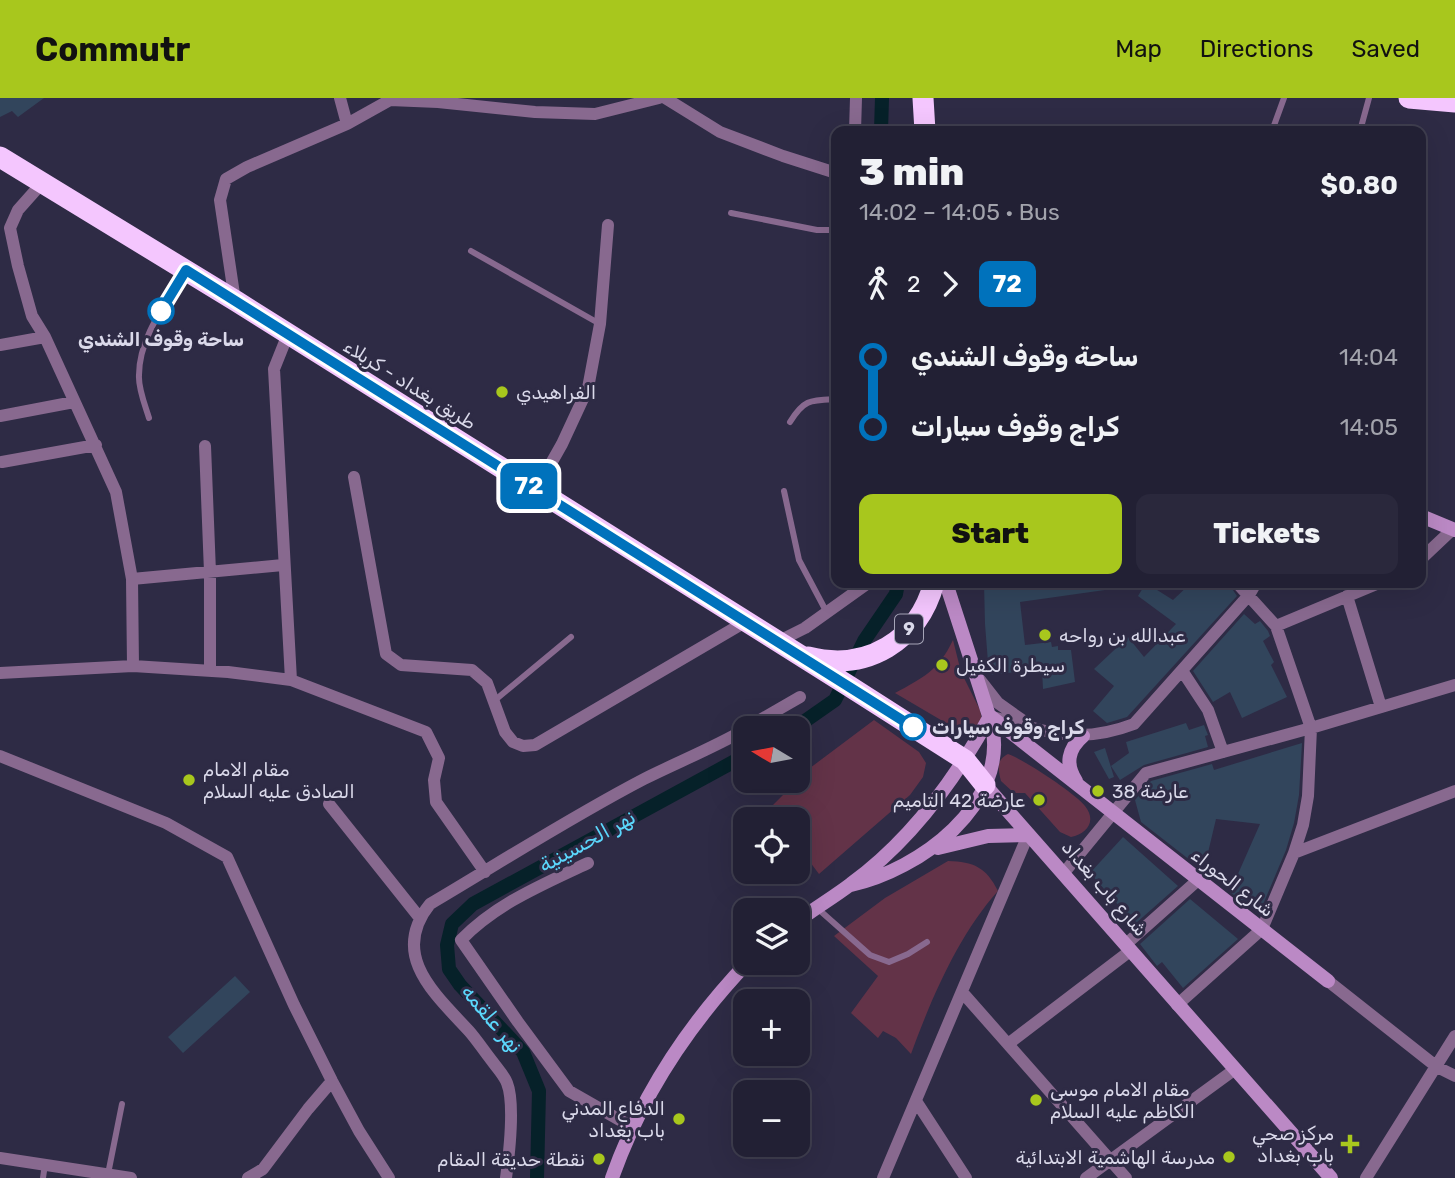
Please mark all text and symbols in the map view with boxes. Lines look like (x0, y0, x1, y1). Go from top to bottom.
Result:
text: Commutr (35, 30, 190, 69)
text: Map (1115, 35, 1162, 63)
text: Directions (1200, 35, 1313, 63)
text: Saved (1351, 35, 1420, 63)
text: 3 min (859, 149, 964, 195)
text: $0.80 (1321, 170, 1398, 201)
text: 14:02 – 14:05 · Bus (859, 198, 1060, 226)
icon: walk (859, 265, 897, 303)
icon: forward (931, 265, 969, 303)
text: 2 (907, 270, 921, 298)
text: 72 (993, 270, 1022, 298)
marker: ساحة وقوف الشندي (148, 298, 174, 324)
place label: ساحة وقوف الشندي (78, 328, 244, 353)
street label: طريق بغداد - كربلاء (339, 334, 480, 435)
text: ساحة وقوف الشندي (911, 342, 1138, 373)
text: 14:04 (1339, 343, 1398, 371)
place label: الفراهيدي (516, 381, 596, 406)
marker: الفراهيدي (494, 384, 510, 400)
text: كراج وقوف سيارات (911, 412, 1119, 443)
text: 14:05 (1340, 413, 1398, 441)
line badge: 72 (498, 463, 560, 509)
text: 72 (514, 472, 544, 500)
button: Start (859, 494, 1122, 574)
button: Tickets (1136, 494, 1398, 574)
road number: 9 (895, 614, 923, 644)
place label: عبدالله بن رواحه (1059, 624, 1186, 647)
marker: عبدالله بن رواحه (1037, 627, 1053, 643)
place label: سيطرة الكفيل (956, 654, 1065, 677)
marker: سيطرة الكفيل (934, 657, 950, 673)
marker: كراج وقوف سيارات (900, 714, 926, 740)
north arrow (733, 716, 810, 793)
map controls (733, 716, 810, 1157)
place label: كراج وقوف سيارات (932, 716, 1084, 741)
place label: مقام الامام الصادق عليه السلام (203, 758, 355, 804)
marker: مقام الامام الصادق عليه السلام (181, 772, 197, 788)
place label: عارضة 38 (1112, 780, 1188, 803)
marker: عارضة 38 (1090, 783, 1106, 799)
place label: عارضة 42 التاميم (893, 789, 1025, 813)
marker: عارضة 42 التاميم (1031, 792, 1047, 808)
water label: نهر الحسينية (534, 804, 640, 877)
button: locate (733, 807, 810, 884)
street label: شارع باب بغداد (1055, 836, 1152, 942)
street label: شارع الحوراء (1186, 843, 1279, 923)
button: layers (733, 898, 810, 975)
water label: نهر علقمه (456, 979, 528, 1058)
button: + (733, 989, 810, 1066)
place label: مقام الامام موسى الكاظم عليه السلام (1050, 1078, 1195, 1124)
button: − (733, 1080, 810, 1157)
marker: مقام الامام موسى الكاظم عليه السلام (1028, 1092, 1044, 1108)
place label: الدفاع المدني باب بغداد (561, 1097, 665, 1142)
marker: الدفاع المدني باب بغداد (671, 1111, 687, 1127)
place label: مركز صحي باب بغداد (1252, 1122, 1334, 1167)
marker: مركز صحي باب بغداد (1340, 1134, 1360, 1154)
place label: مدرسة الهاشمية الابتدائية (1016, 1146, 1215, 1169)
place label: نقطة حديقة المقام (437, 1148, 585, 1172)
marker: مدرسة الهاشمية الابتدائية (1221, 1149, 1237, 1165)
marker: نقطة حديقة المقام (591, 1151, 607, 1167)

